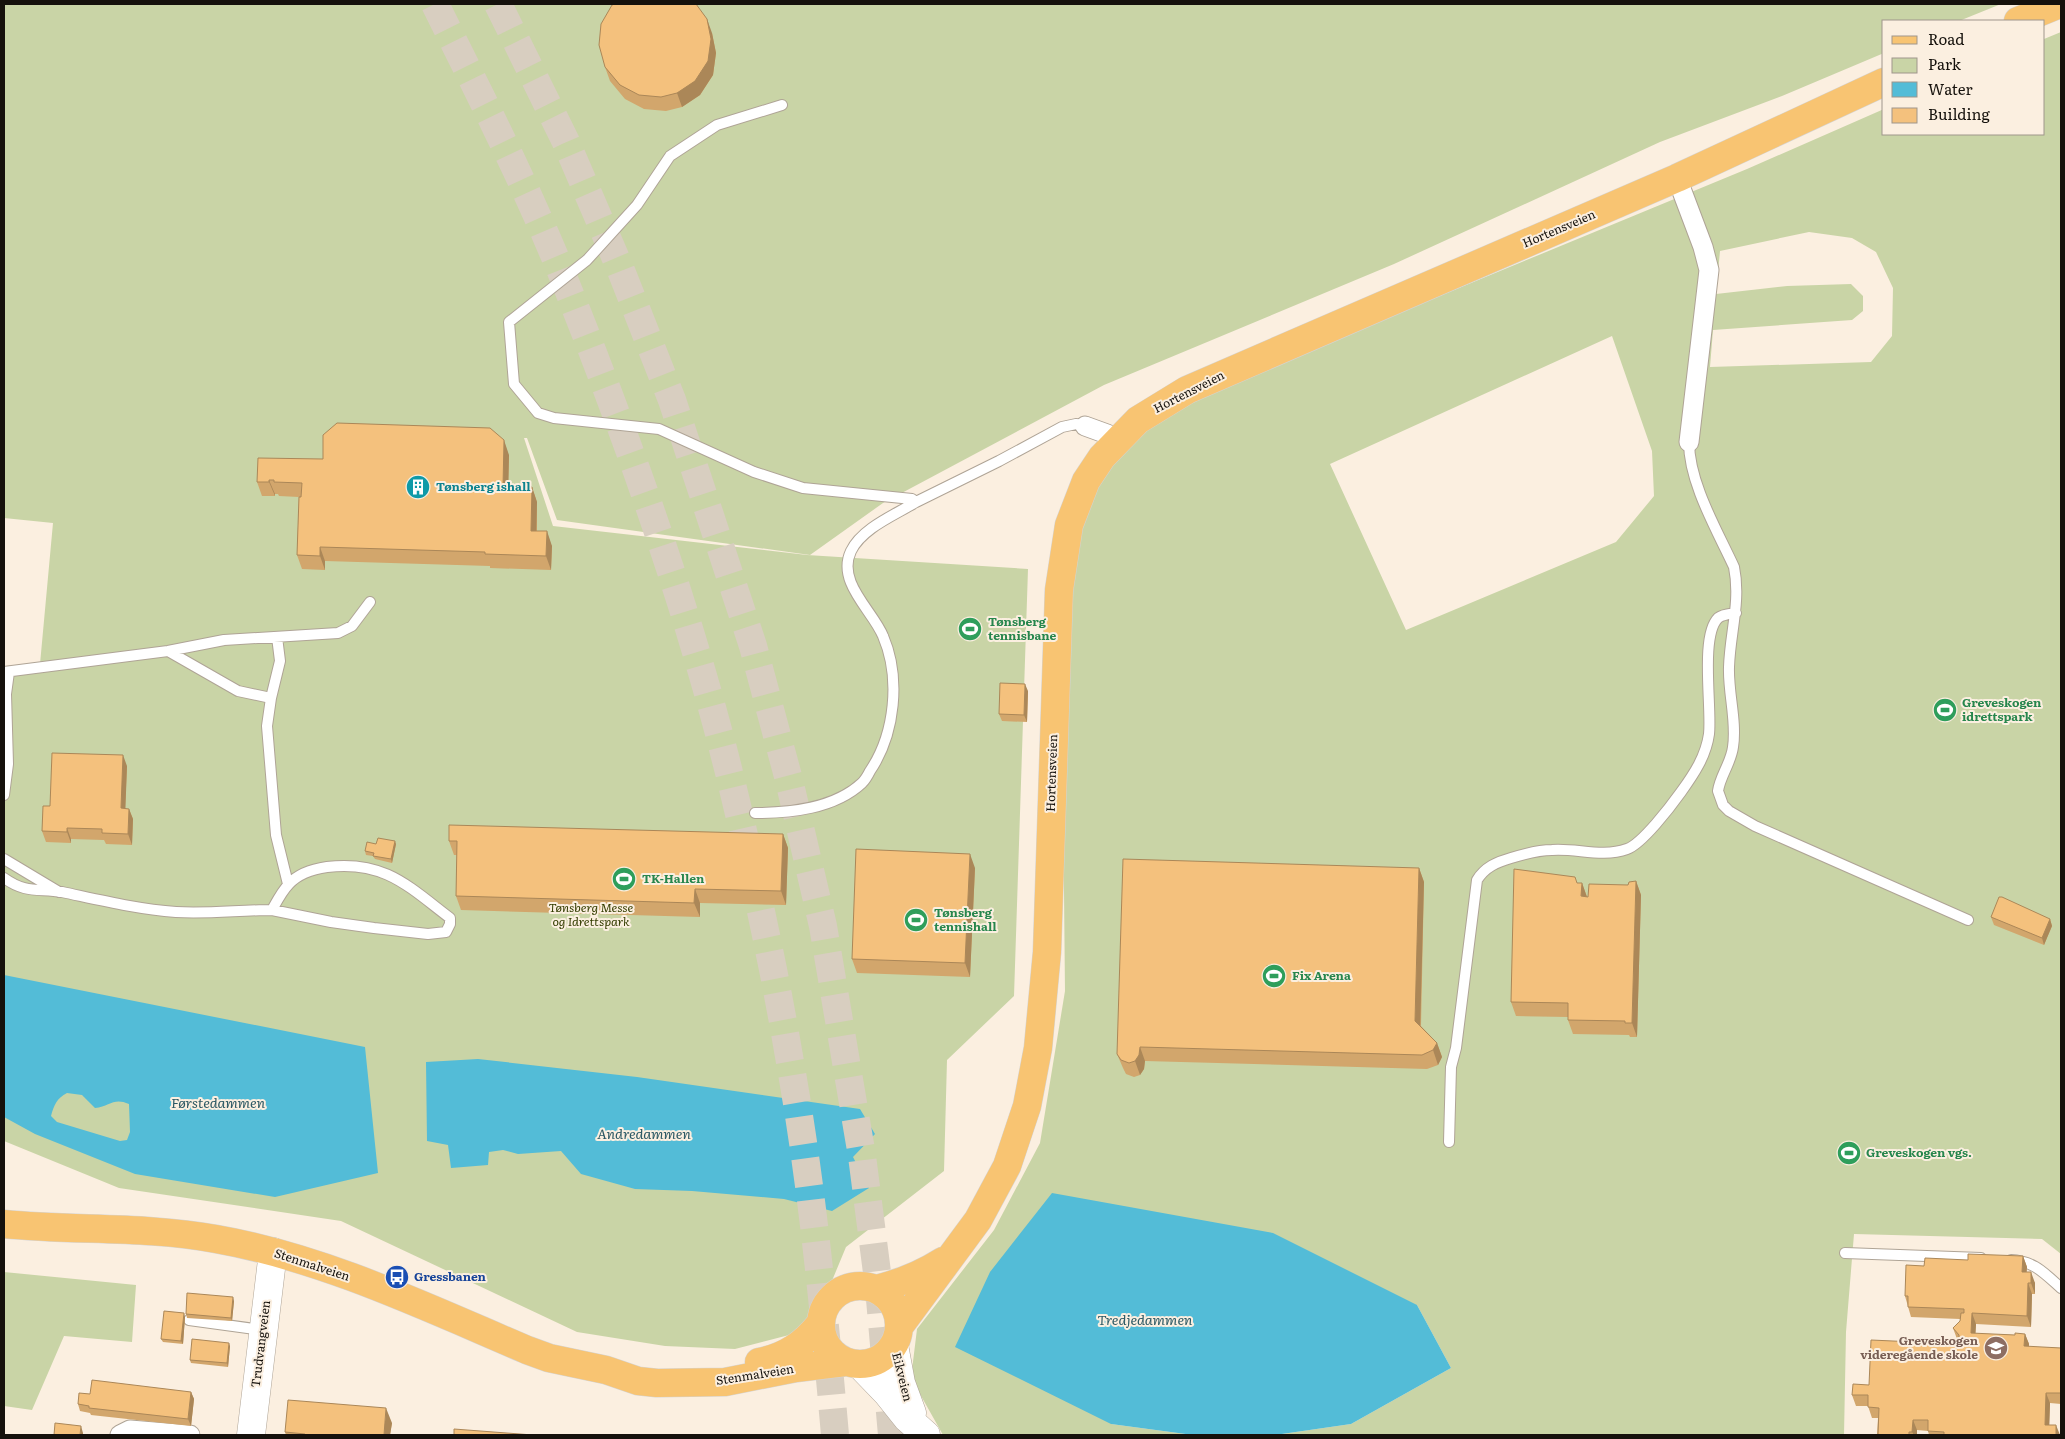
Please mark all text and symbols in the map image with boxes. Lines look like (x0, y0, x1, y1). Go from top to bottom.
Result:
legend (1882, 20, 2045, 135)
text: Road (1928, 27, 1964, 50)
text: Park (1928, 52, 1962, 75)
text: Water (1928, 77, 1973, 100)
text: Building (1928, 102, 1990, 125)
street label: Hortensveien (1519, 205, 1598, 252)
street label: Hortensveien (1150, 365, 1227, 417)
building icon: Tønsberg ishall (405, 474, 431, 500)
place label: Tønsberg ishall (436, 477, 531, 495)
place label: Tønsberg tennisbane (988, 612, 1056, 644)
sports icon: Tønsberg tennisbane (957, 616, 983, 642)
place label: Greveskogen idrettspark (1962, 693, 2042, 725)
sports icon: Greveskogen idrettspark (1932, 697, 1958, 723)
street label: Hortensveien (1041, 734, 1061, 812)
sports icon: TK-Hallen (611, 866, 637, 892)
place label: TK-Hallen (642, 869, 705, 887)
park label: Tønsberg Messe og Idrettspark (549, 898, 633, 930)
place label: Tønsberg tennishall (934, 903, 997, 935)
sports icon: Tønsberg tennishall (903, 907, 929, 933)
sports icon: Fix Arena (1261, 963, 1287, 989)
place label: Fix Arena (1292, 966, 1351, 984)
water label: Førstedammen (171, 1092, 266, 1112)
water label: Andredammen (597, 1123, 692, 1143)
sports icon: Greveskogen vgs. (1836, 1140, 1862, 1166)
place label: Greveskogen vgs. (1866, 1143, 1972, 1161)
street label: Stenmalveien (272, 1243, 353, 1285)
bus stop icon: Gressbanen (384, 1264, 410, 1290)
place label: Gressbanen (414, 1267, 487, 1285)
street label: Trudvangveien (246, 1299, 274, 1389)
water label: Tredjedammen (1098, 1309, 1193, 1329)
place label: Greveskogen videregående skole (1860, 1331, 1979, 1363)
school or university icon: Greveskogen videregående skole (1983, 1335, 2009, 1361)
street label: Eikveien (888, 1350, 918, 1403)
street label: Stenmalveien (715, 1359, 795, 1389)

